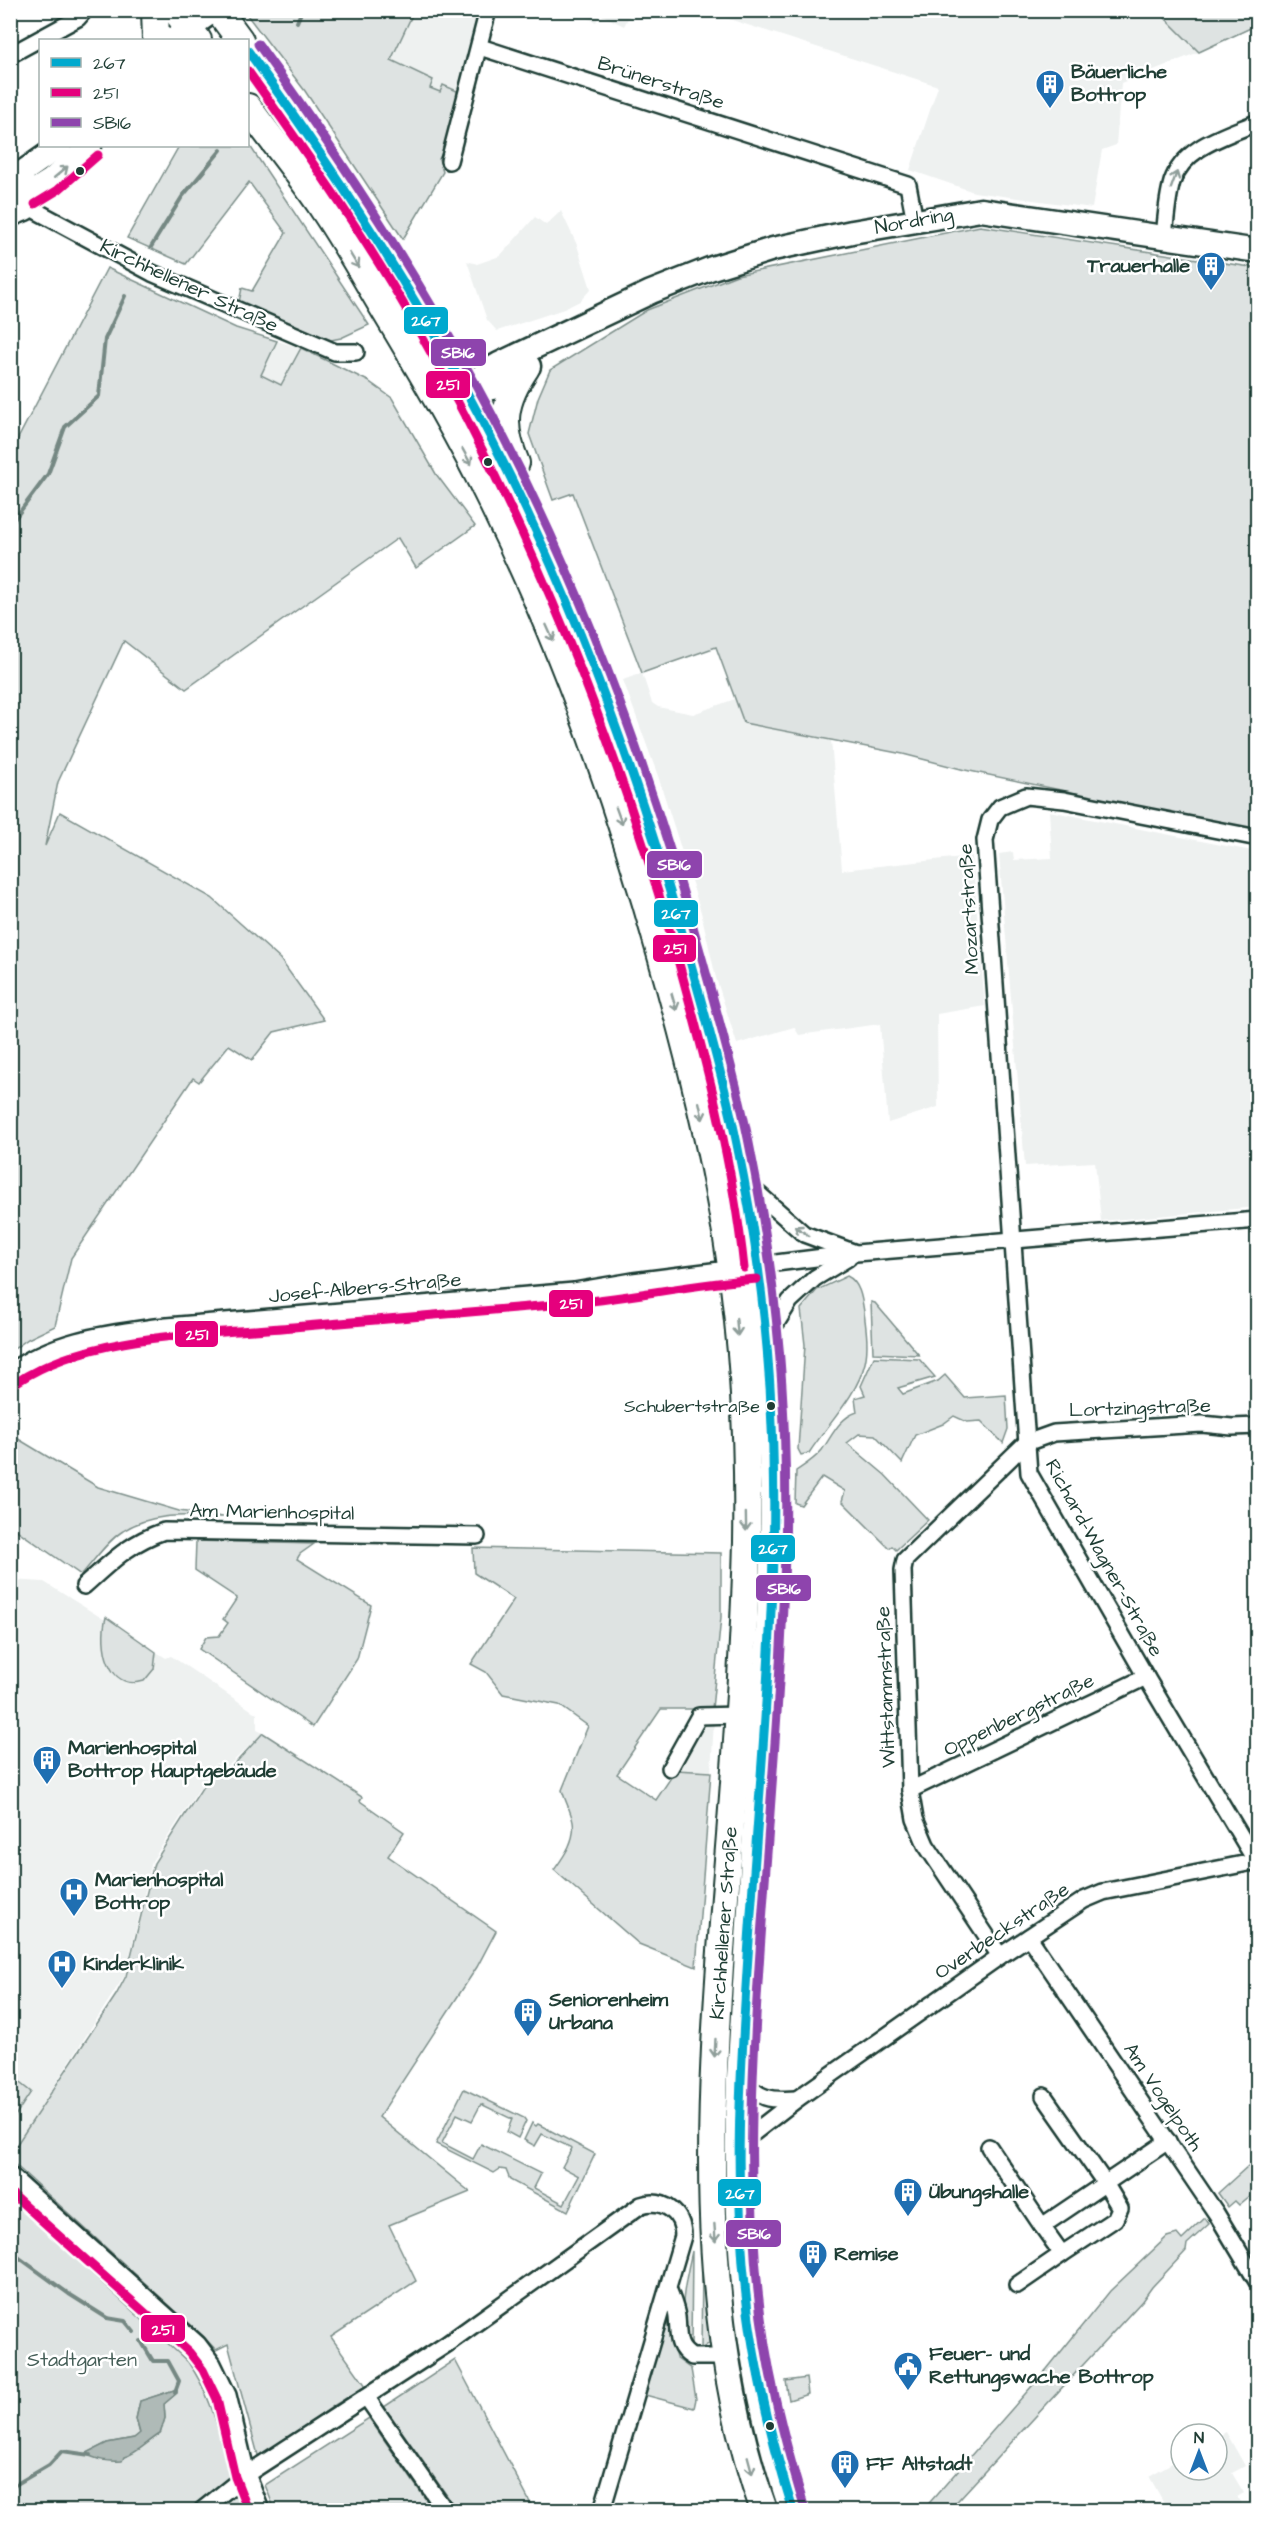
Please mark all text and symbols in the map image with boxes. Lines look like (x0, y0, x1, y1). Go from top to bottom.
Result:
legend (39, 39, 249, 147)
street label: Brünerstraße (594, 49, 728, 117)
text: 267 (93, 51, 126, 76)
place label: Bäuerliche Bottrop (1071, 58, 1167, 109)
building icon: Bäuerliche Bottrop (1034, 68, 1066, 110)
text: 251 (93, 81, 118, 106)
text: SB16 (93, 111, 131, 136)
one-way arrow (53, 165, 69, 178)
unlabelled marker (74, 165, 86, 177)
one-way arrow (1169, 171, 1180, 189)
street label: Nordring (872, 200, 956, 243)
street label: Kirchhellener Straße (95, 232, 283, 340)
building icon: Trauerhalle (1195, 250, 1227, 292)
one-way arrow (349, 251, 361, 268)
place label: Trauerhalle (1086, 252, 1190, 280)
line badge: 267 (403, 306, 449, 335)
text: 267 (410, 310, 441, 332)
line badge: SB16 (430, 338, 487, 367)
text: SB16 (440, 342, 475, 364)
line badge: 251 (425, 370, 471, 399)
text: 251 (436, 374, 460, 396)
one-way arrow (461, 448, 473, 465)
unlabelled marker (482, 456, 494, 468)
one-way arrow (546, 624, 557, 642)
one-way arrow (614, 806, 625, 824)
street label: Mozartstraße (952, 842, 986, 975)
line badge: SB16 (646, 850, 703, 879)
text: SB16 (656, 854, 691, 876)
line badge: 267 (653, 899, 699, 928)
text: 267 (660, 903, 691, 925)
line badge: 251 (652, 934, 697, 963)
text: 251 (663, 938, 687, 960)
one-way arrow (669, 993, 681, 1012)
one-way arrow (696, 1101, 708, 1120)
one-way arrow (795, 1225, 811, 1237)
street label: Josef-Albers-Straße (268, 1266, 463, 1310)
line badge: 251 (548, 1289, 594, 1318)
text: 251 (559, 1293, 583, 1315)
one-way arrow (732, 1317, 743, 1337)
line badge: 251 (174, 1320, 219, 1348)
text: 251 (185, 1324, 209, 1346)
street label: Lortzingstraße (1069, 1392, 1212, 1425)
place label: Schubertstraße (624, 1394, 760, 1419)
marker: Schubertstraße (765, 1400, 777, 1412)
street label: Richard-Wagner-Straße (1037, 1454, 1170, 1663)
street label: Am Marienhospital (189, 1497, 355, 1527)
one-way arrow (740, 1511, 752, 1531)
line badge: 267 (750, 1534, 796, 1563)
text: 267 (757, 1538, 788, 1560)
line badge: SB16 (755, 1574, 812, 1602)
text: SB16 (766, 1578, 801, 1600)
street label: Wittstammstraße (869, 1605, 903, 1768)
street label: Oppenbergstraße (939, 1666, 1100, 1764)
place label: Marienhospital Bottrop Hauptgebäude (68, 1734, 277, 1786)
building icon: Marienhospital Bottrop Hauptgebäude (31, 1744, 63, 1786)
street label: Kirchhellener Straße (703, 1825, 745, 2021)
place label: Marienhospital Bottrop (95, 1866, 223, 1917)
street label: Overbeckstraße (929, 1875, 1075, 1987)
hospital icon: Marienhospital Bottrop (58, 1876, 90, 1918)
hospital icon: Kinderklinik (46, 1948, 78, 1990)
place label: Kinderklinik (83, 1950, 185, 1978)
place label: Seniorenheim Urbana (548, 1986, 669, 2037)
building icon: Seniorenheim Urbana (512, 1996, 544, 2038)
street label: Am Vogelpoth (1116, 2037, 1210, 2157)
one-way arrow (710, 2038, 721, 2058)
building icon: Übungshalle (892, 2176, 924, 2218)
line badge: 267 (717, 2178, 762, 2207)
place label: Übungshalle (929, 2178, 1029, 2207)
text: 267 (724, 2183, 755, 2205)
line badge: SB16 (725, 2219, 782, 2248)
one-way arrow (709, 2222, 720, 2242)
text: SB16 (736, 2223, 771, 2245)
building icon: Remise (797, 2238, 829, 2280)
place label: Remise (834, 2240, 899, 2268)
line badge: 251 (140, 2314, 186, 2343)
text: 251 (151, 2319, 175, 2341)
place label: Feuer- und Rettungswache Bottrop (929, 2340, 1154, 2392)
park label: Stadtgarten (27, 2346, 137, 2375)
public building icon: Feuer- und Rettungswache Bottrop (892, 2350, 924, 2392)
unlabelled marker (764, 2420, 776, 2432)
north arrow (1169, 2422, 1229, 2482)
text: N (1194, 2427, 1204, 2449)
building icon: FF Altstadt (829, 2448, 861, 2490)
place label: FF Altstadt (866, 2450, 973, 2478)
one-way arrow (745, 2455, 756, 2474)

